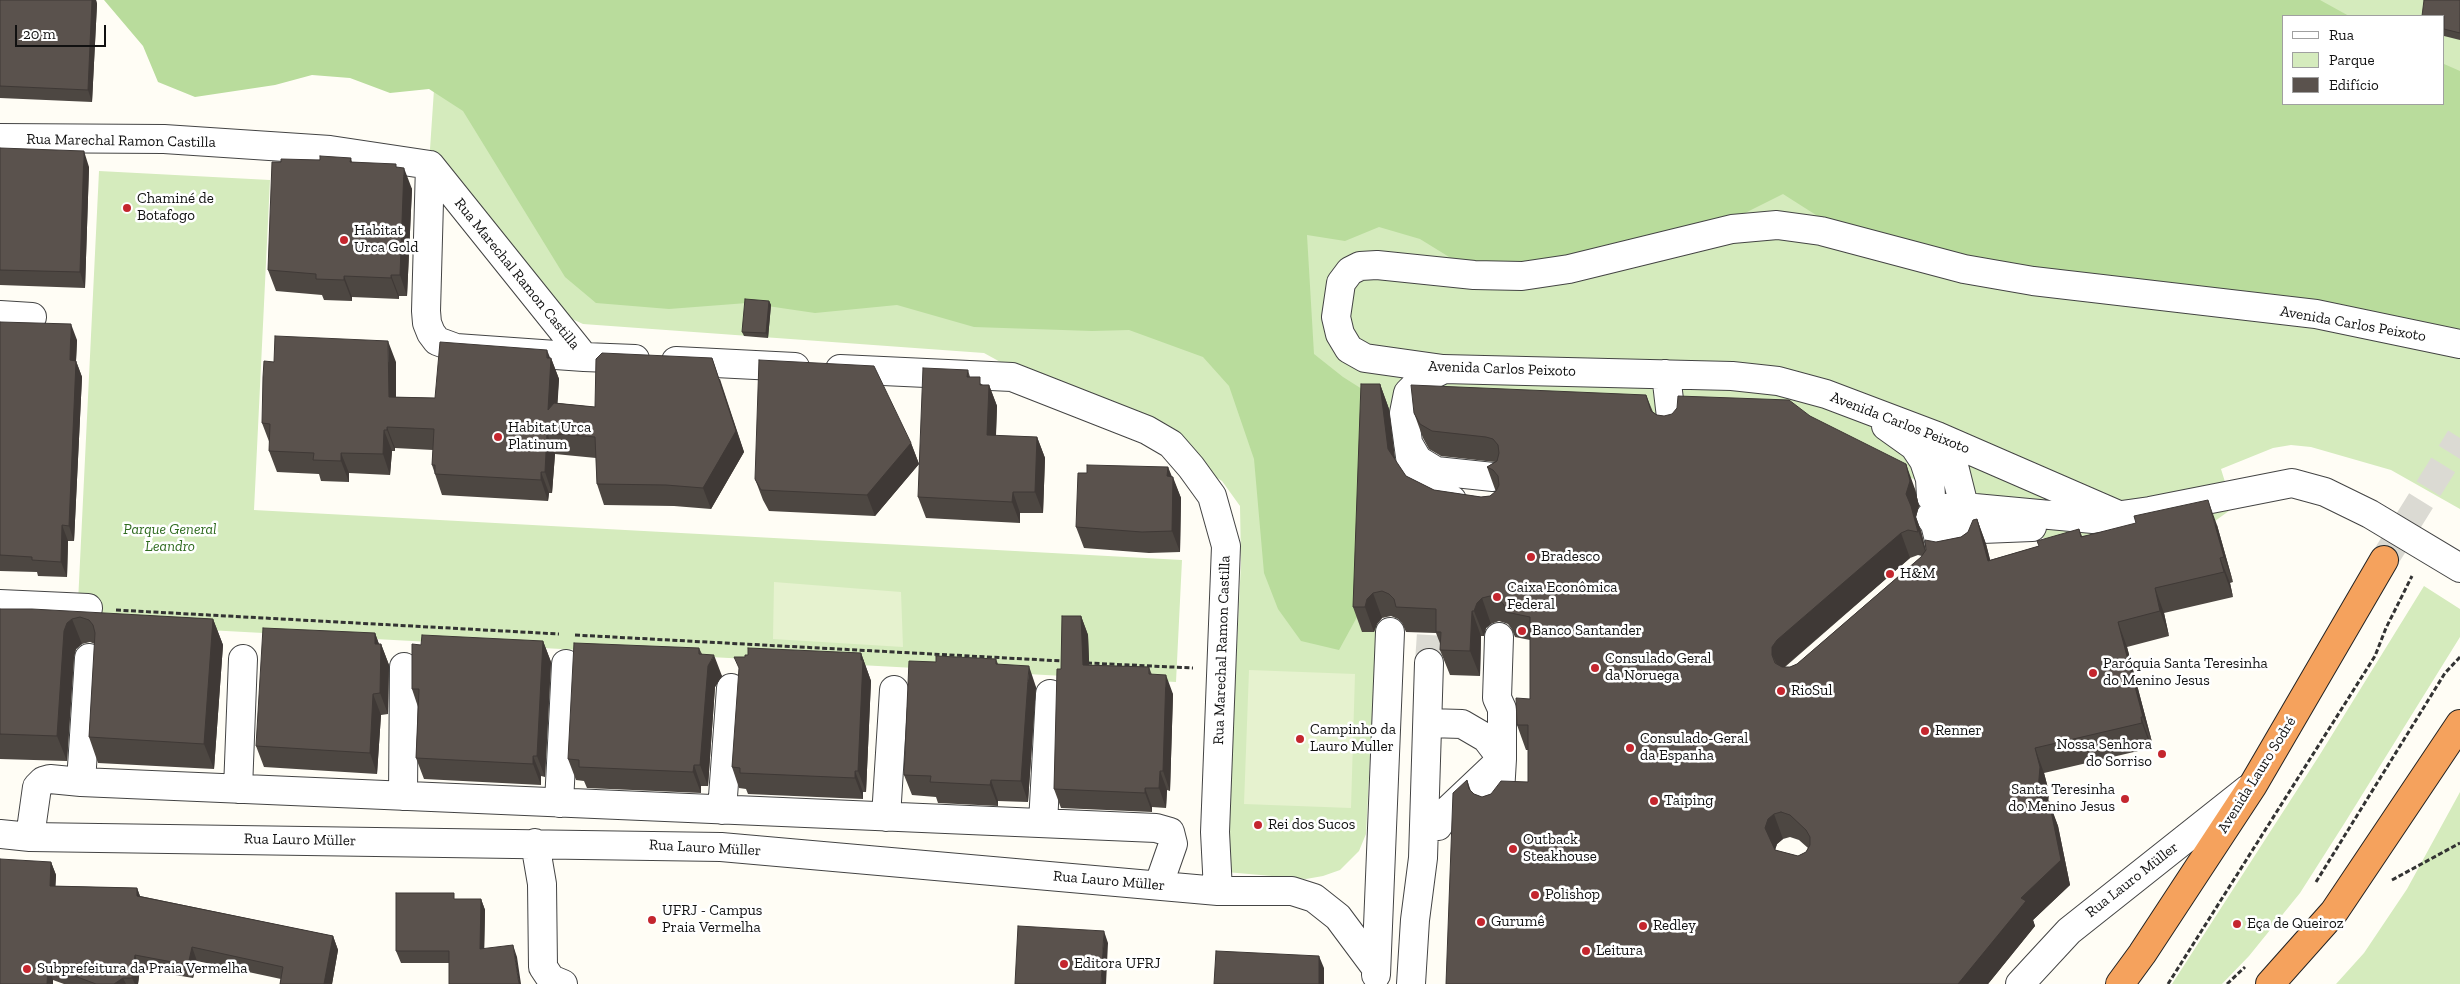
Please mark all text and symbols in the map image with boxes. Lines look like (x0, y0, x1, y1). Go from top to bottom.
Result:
scale bar (18, 15, 109, 47)
legend (2282, 15, 2445, 105)
text: 20 m (23, 25, 56, 43)
text: Rua (2329, 26, 2354, 44)
text: Parque (2329, 51, 2375, 69)
text: Edifício (2329, 76, 2379, 94)
street label: Rua Marechal Ramon Castilla (26, 130, 216, 152)
place label: Chaminé de Botafogo (137, 190, 214, 225)
street label: Rua Marechal Ramon Castilla (450, 195, 584, 353)
marker: Chaminé de Botafogo (121, 202, 133, 214)
place label: Habitat Urca Gold (354, 222, 419, 257)
marker: Habitat Urca Gold (338, 234, 350, 246)
street label: Avenida Carlos Peixoto (2279, 302, 2427, 346)
street label: Avenida Carlos Peixoto (1428, 357, 1576, 381)
street label: Avenida Carlos Peixoto (1828, 388, 1972, 458)
place label: Habitat Urca Platinum (508, 419, 591, 454)
marker: Habitat Urca Platinum (492, 431, 504, 443)
park label: Parque General Leandro (123, 521, 217, 556)
place label: Bradesco (1541, 548, 1600, 566)
marker: Bradesco (1525, 551, 1537, 563)
street label: Rua Marechal Ramon Castilla (1210, 555, 1234, 745)
place label: H&M (1900, 565, 1936, 583)
marker: H&M (1884, 568, 1896, 580)
place label: Caixa Econômica Federal (1507, 579, 1618, 614)
marker: Caixa Econômica Federal (1491, 591, 1503, 603)
place label: Banco Santander (1532, 622, 1642, 640)
marker: Banco Santander (1516, 625, 1528, 637)
place label: Consulado Geral da Noruega (1605, 650, 1711, 685)
place label: Paróquia Santa Teresinha do Menino Jesus (2103, 655, 2268, 690)
marker: Consulado Geral da Noruega (1589, 662, 1601, 674)
marker: Paróquia Santa Teresinha do Menino Jesus (2087, 667, 2099, 679)
place label: RioSul (1791, 682, 1832, 700)
marker: RioSul (1775, 685, 1787, 697)
street label: Avenida Lauro Sodré (2214, 714, 2300, 836)
place label: Campinho da Lauro Muller (1310, 721, 1396, 756)
place label: Renner (1935, 722, 1982, 740)
marker: Renner (1919, 725, 1931, 737)
place label: Consulado-Geral da Espanha (1640, 730, 1748, 765)
marker: Campinho da Lauro Muller (1294, 733, 1306, 745)
place label: Nossa Senhora do Sorriso (2056, 736, 2152, 771)
marker: Consulado-Geral da Espanha (1624, 742, 1636, 754)
marker: Nossa Senhora do Sorriso (2156, 748, 2168, 760)
place label: Santa Teresinha do Menino Jesus (2008, 781, 2115, 816)
place label: Taiping (1664, 792, 1714, 810)
marker: Santa Teresinha do Menino Jesus (2119, 793, 2131, 805)
marker: Taiping (1648, 795, 1660, 807)
place label: Rei dos Sucos (1268, 816, 1355, 834)
marker: Rei dos Sucos (1252, 819, 1264, 831)
street label: Rua Lauro Müller (244, 830, 356, 850)
place label: Outback Steakhouse (1523, 831, 1597, 866)
street label: Rua Lauro Müller (648, 836, 762, 860)
street label: Rua Lauro Müller (2082, 838, 2182, 922)
marker: Outback Steakhouse (1507, 843, 1519, 855)
street label: Rua Lauro Müller (1052, 867, 1166, 895)
place label: Polishop (1545, 886, 1600, 904)
marker: Polishop (1529, 889, 1541, 901)
place label: UFRJ - Campus Praia Vermelha (662, 902, 762, 937)
place label: Gurumê (1491, 913, 1544, 931)
marker: UFRJ - Campus Praia Vermelha (646, 914, 658, 926)
place label: Eça de Queiroz (2247, 915, 2344, 933)
marker: Gurumê (1475, 916, 1487, 928)
place label: Redley (1653, 917, 1696, 935)
marker: Eça de Queiroz (2231, 918, 2243, 930)
marker: Redley (1637, 920, 1649, 932)
place label: Leitura (1596, 942, 1643, 960)
marker: Leitura (1580, 945, 1592, 957)
place label: Editora UFRJ (1074, 955, 1161, 973)
marker: Editora UFRJ (1058, 958, 1070, 970)
place label: Subprefeitura da Praia Vermelha (37, 960, 247, 978)
marker: Subprefeitura da Praia Vermelha (21, 963, 33, 975)

